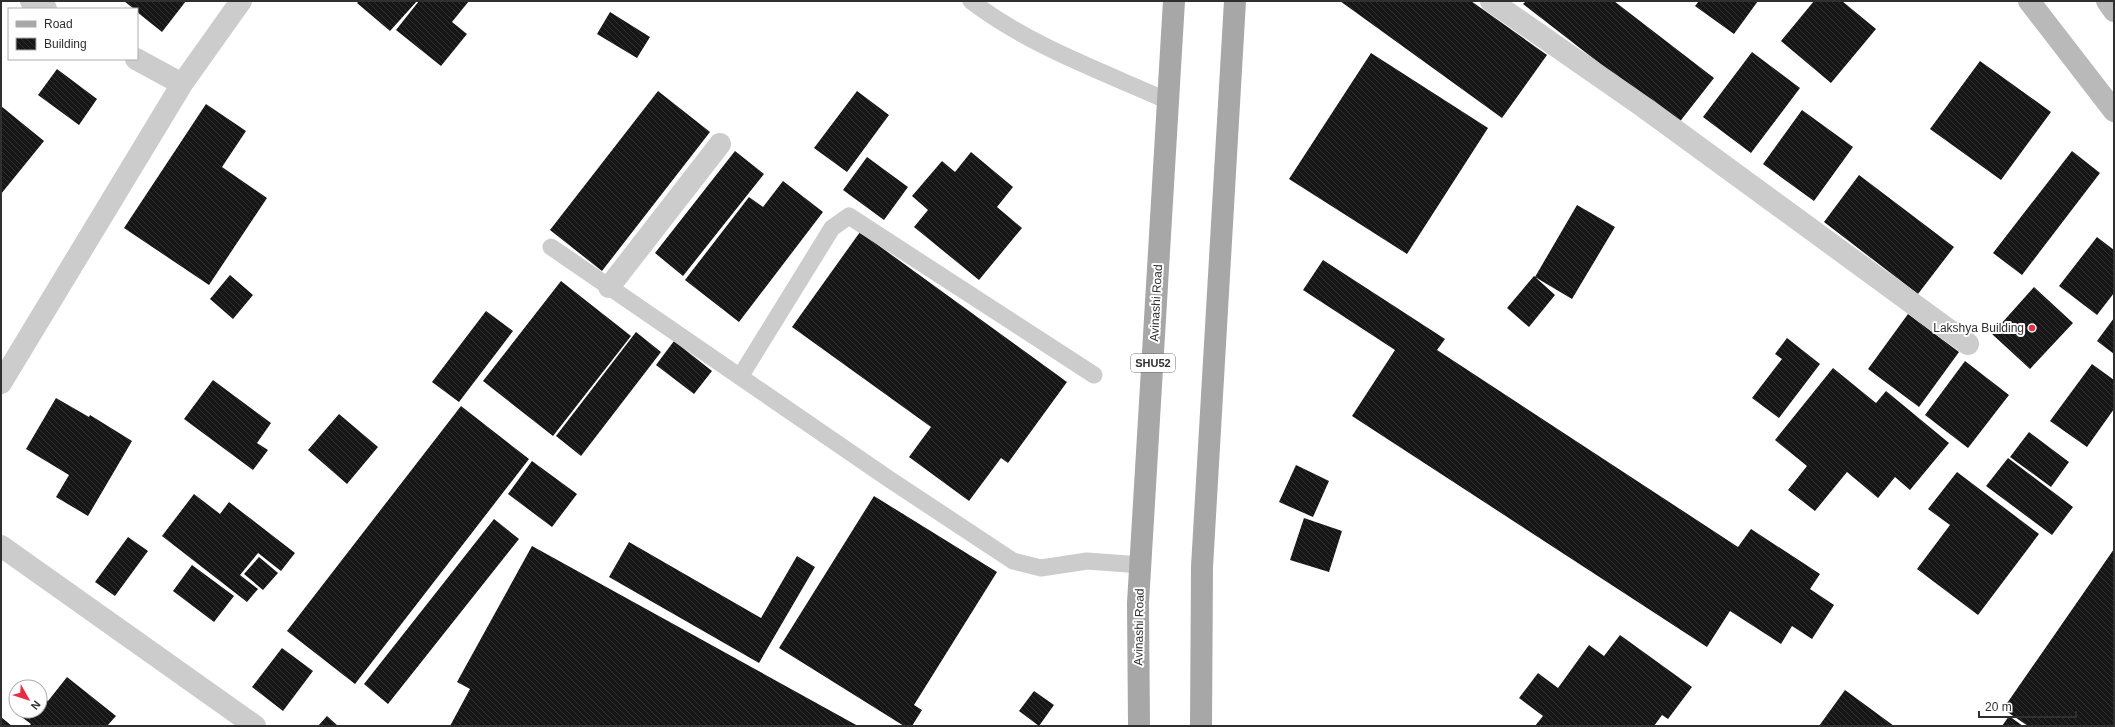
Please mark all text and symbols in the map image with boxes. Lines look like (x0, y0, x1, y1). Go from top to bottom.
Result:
legend (8, 8, 138, 60)
text: Road (44, 17, 73, 31)
text: Building (44, 37, 87, 51)
street label: Avinashi Road (1147, 264, 1165, 342)
place label: Lakshya Building (1933, 321, 2024, 335)
marker: Lakshya Building (2027, 323, 2037, 333)
road number: SHU52 (1131, 354, 1175, 372)
street label: Avinashi Road (1131, 588, 1147, 666)
north arrow (8, 679, 48, 719)
scale bar (1979, 693, 2076, 719)
text: N (29, 698, 43, 712)
text: 20 m (1985, 700, 2012, 714)

